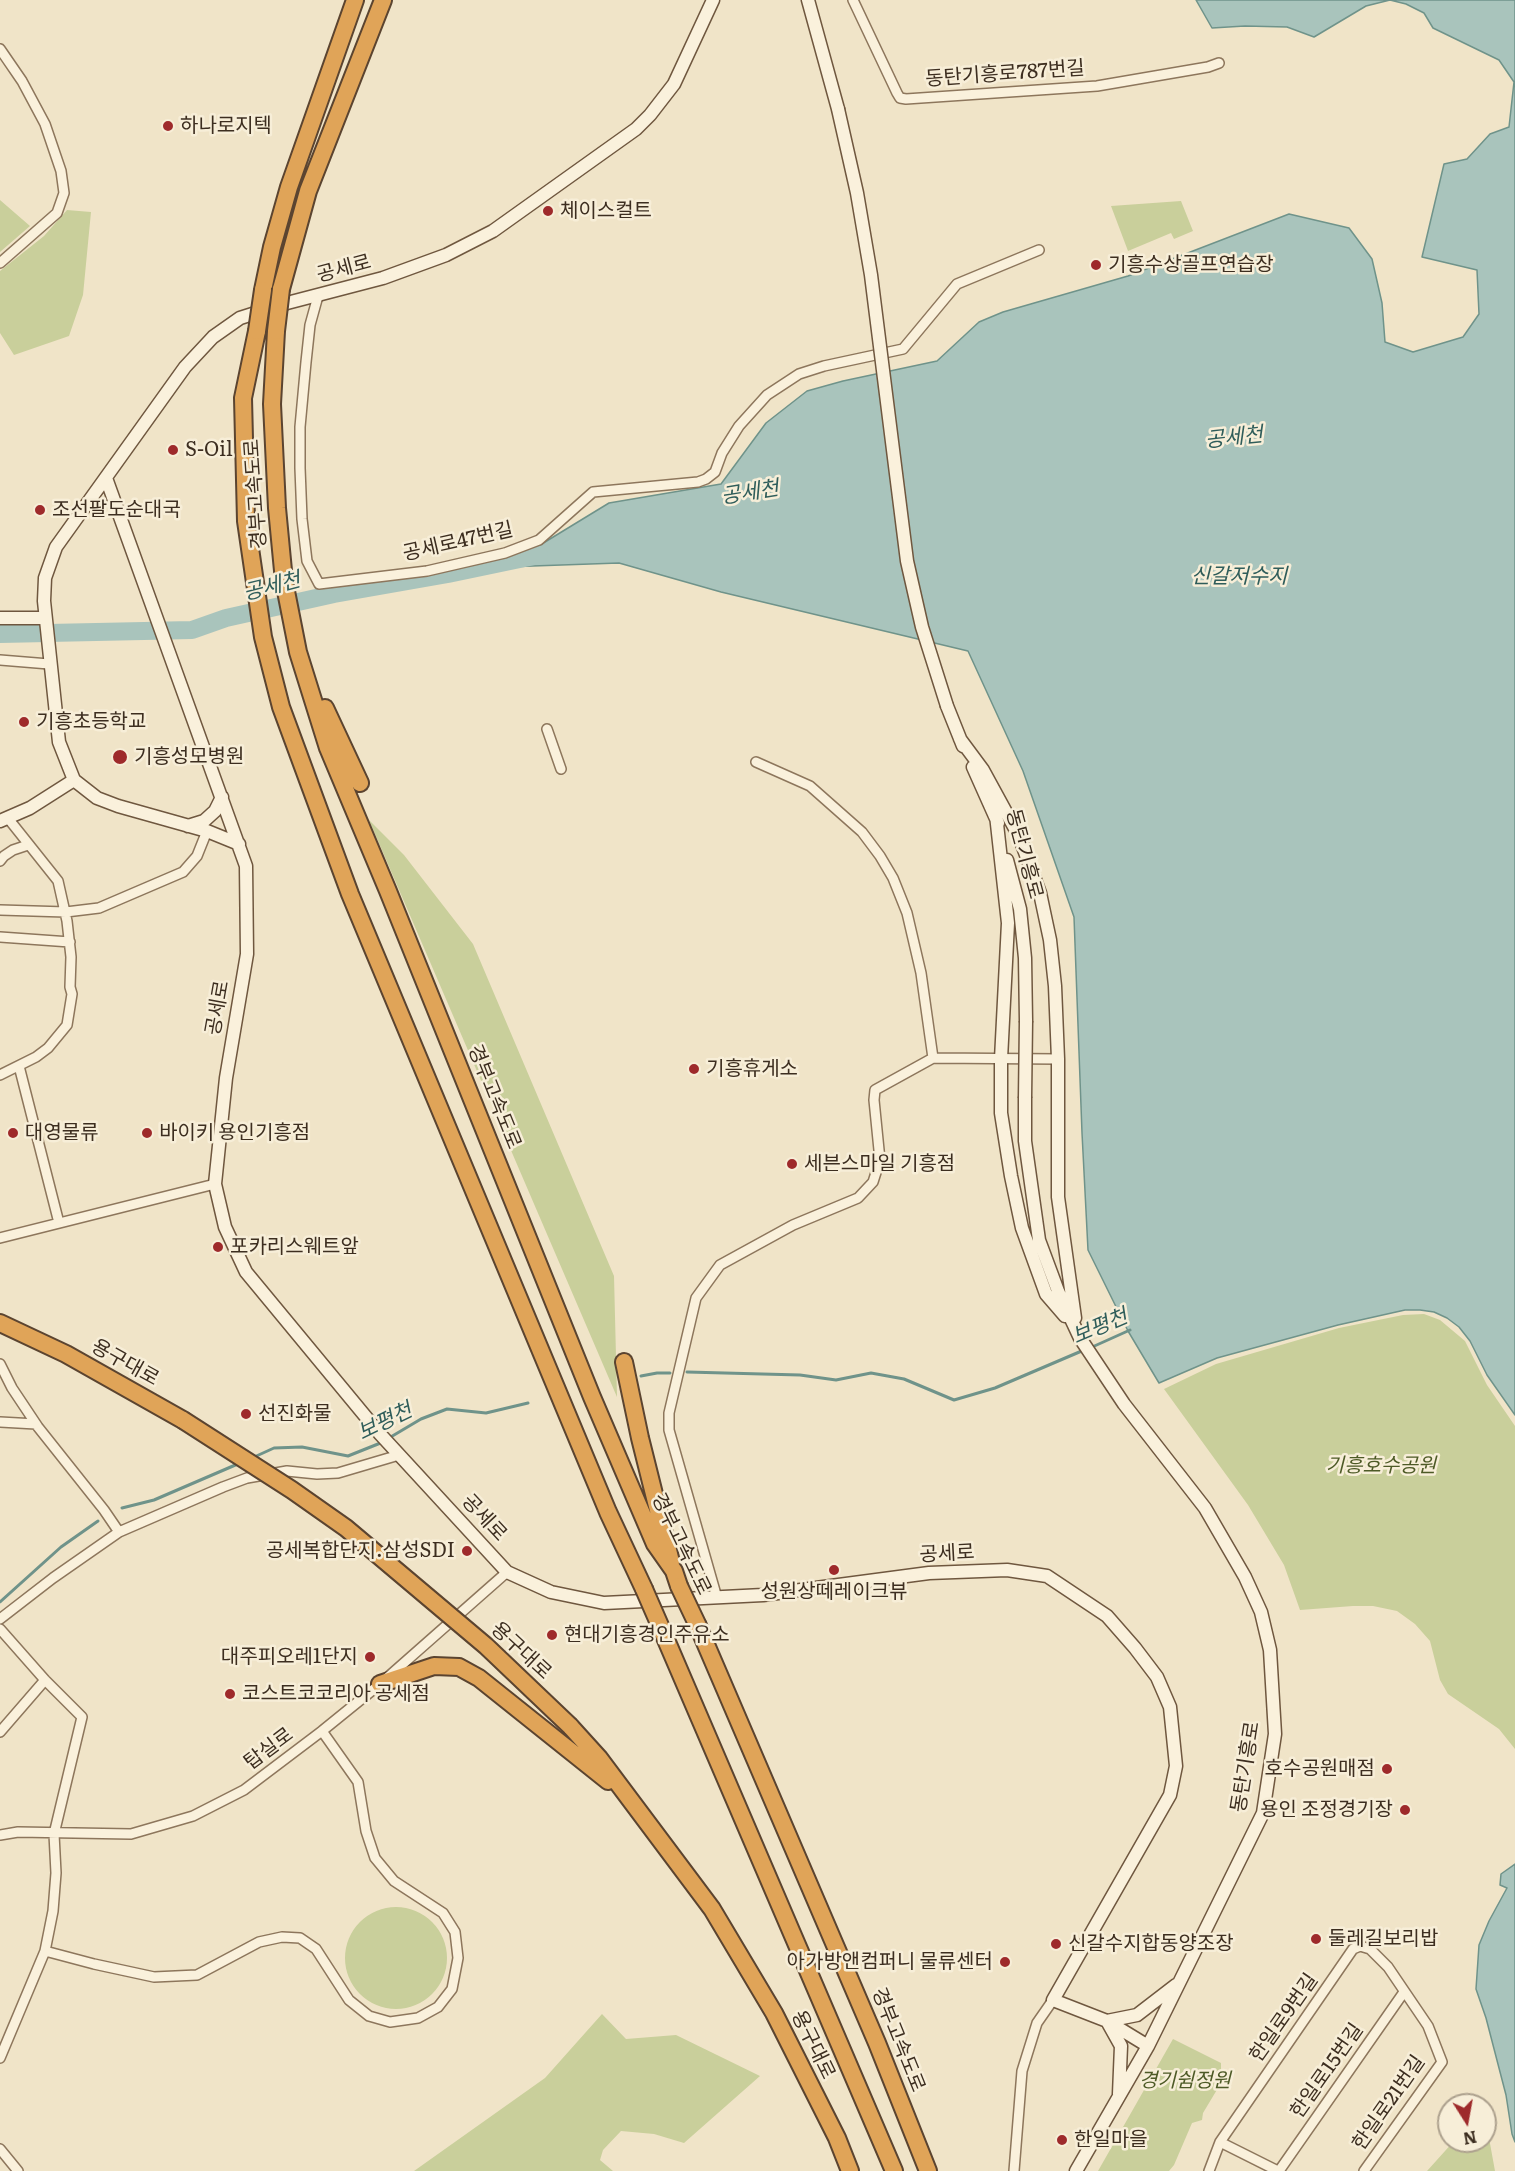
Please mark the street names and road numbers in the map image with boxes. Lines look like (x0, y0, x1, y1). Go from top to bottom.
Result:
street label: 동탄기흥로787번길 (924, 56, 1086, 92)
street label: 공세로 (314, 250, 374, 288)
street label: 경부고속도로 (240, 438, 272, 550)
street label: 공세로47번길 (401, 518, 515, 566)
street label: 동탄기흥로 (1001, 806, 1047, 902)
street label: 공세로 (201, 979, 235, 1037)
street label: 경부고속도로 (462, 1041, 526, 1153)
street label: 용구대로 (87, 1335, 163, 1391)
street label: 경부고속도로 (646, 1489, 716, 1599)
street label: 공세로 (456, 1490, 512, 1546)
street label: 공세로 (919, 1541, 975, 1567)
street label: 용구대로 (486, 1617, 556, 1685)
street label: 동탄기흥로 (1227, 1720, 1265, 1814)
street label: 탑실로 (240, 1723, 298, 1775)
street label: 한일로9번길 (1245, 1969, 1323, 2067)
street label: 경부고속도로 (866, 1984, 930, 2096)
street label: 용구대로 (786, 2007, 840, 2083)
street label: 한일로15번길 (1286, 2019, 1368, 2123)
street label: 한일로21번길 (1348, 2051, 1430, 2155)

